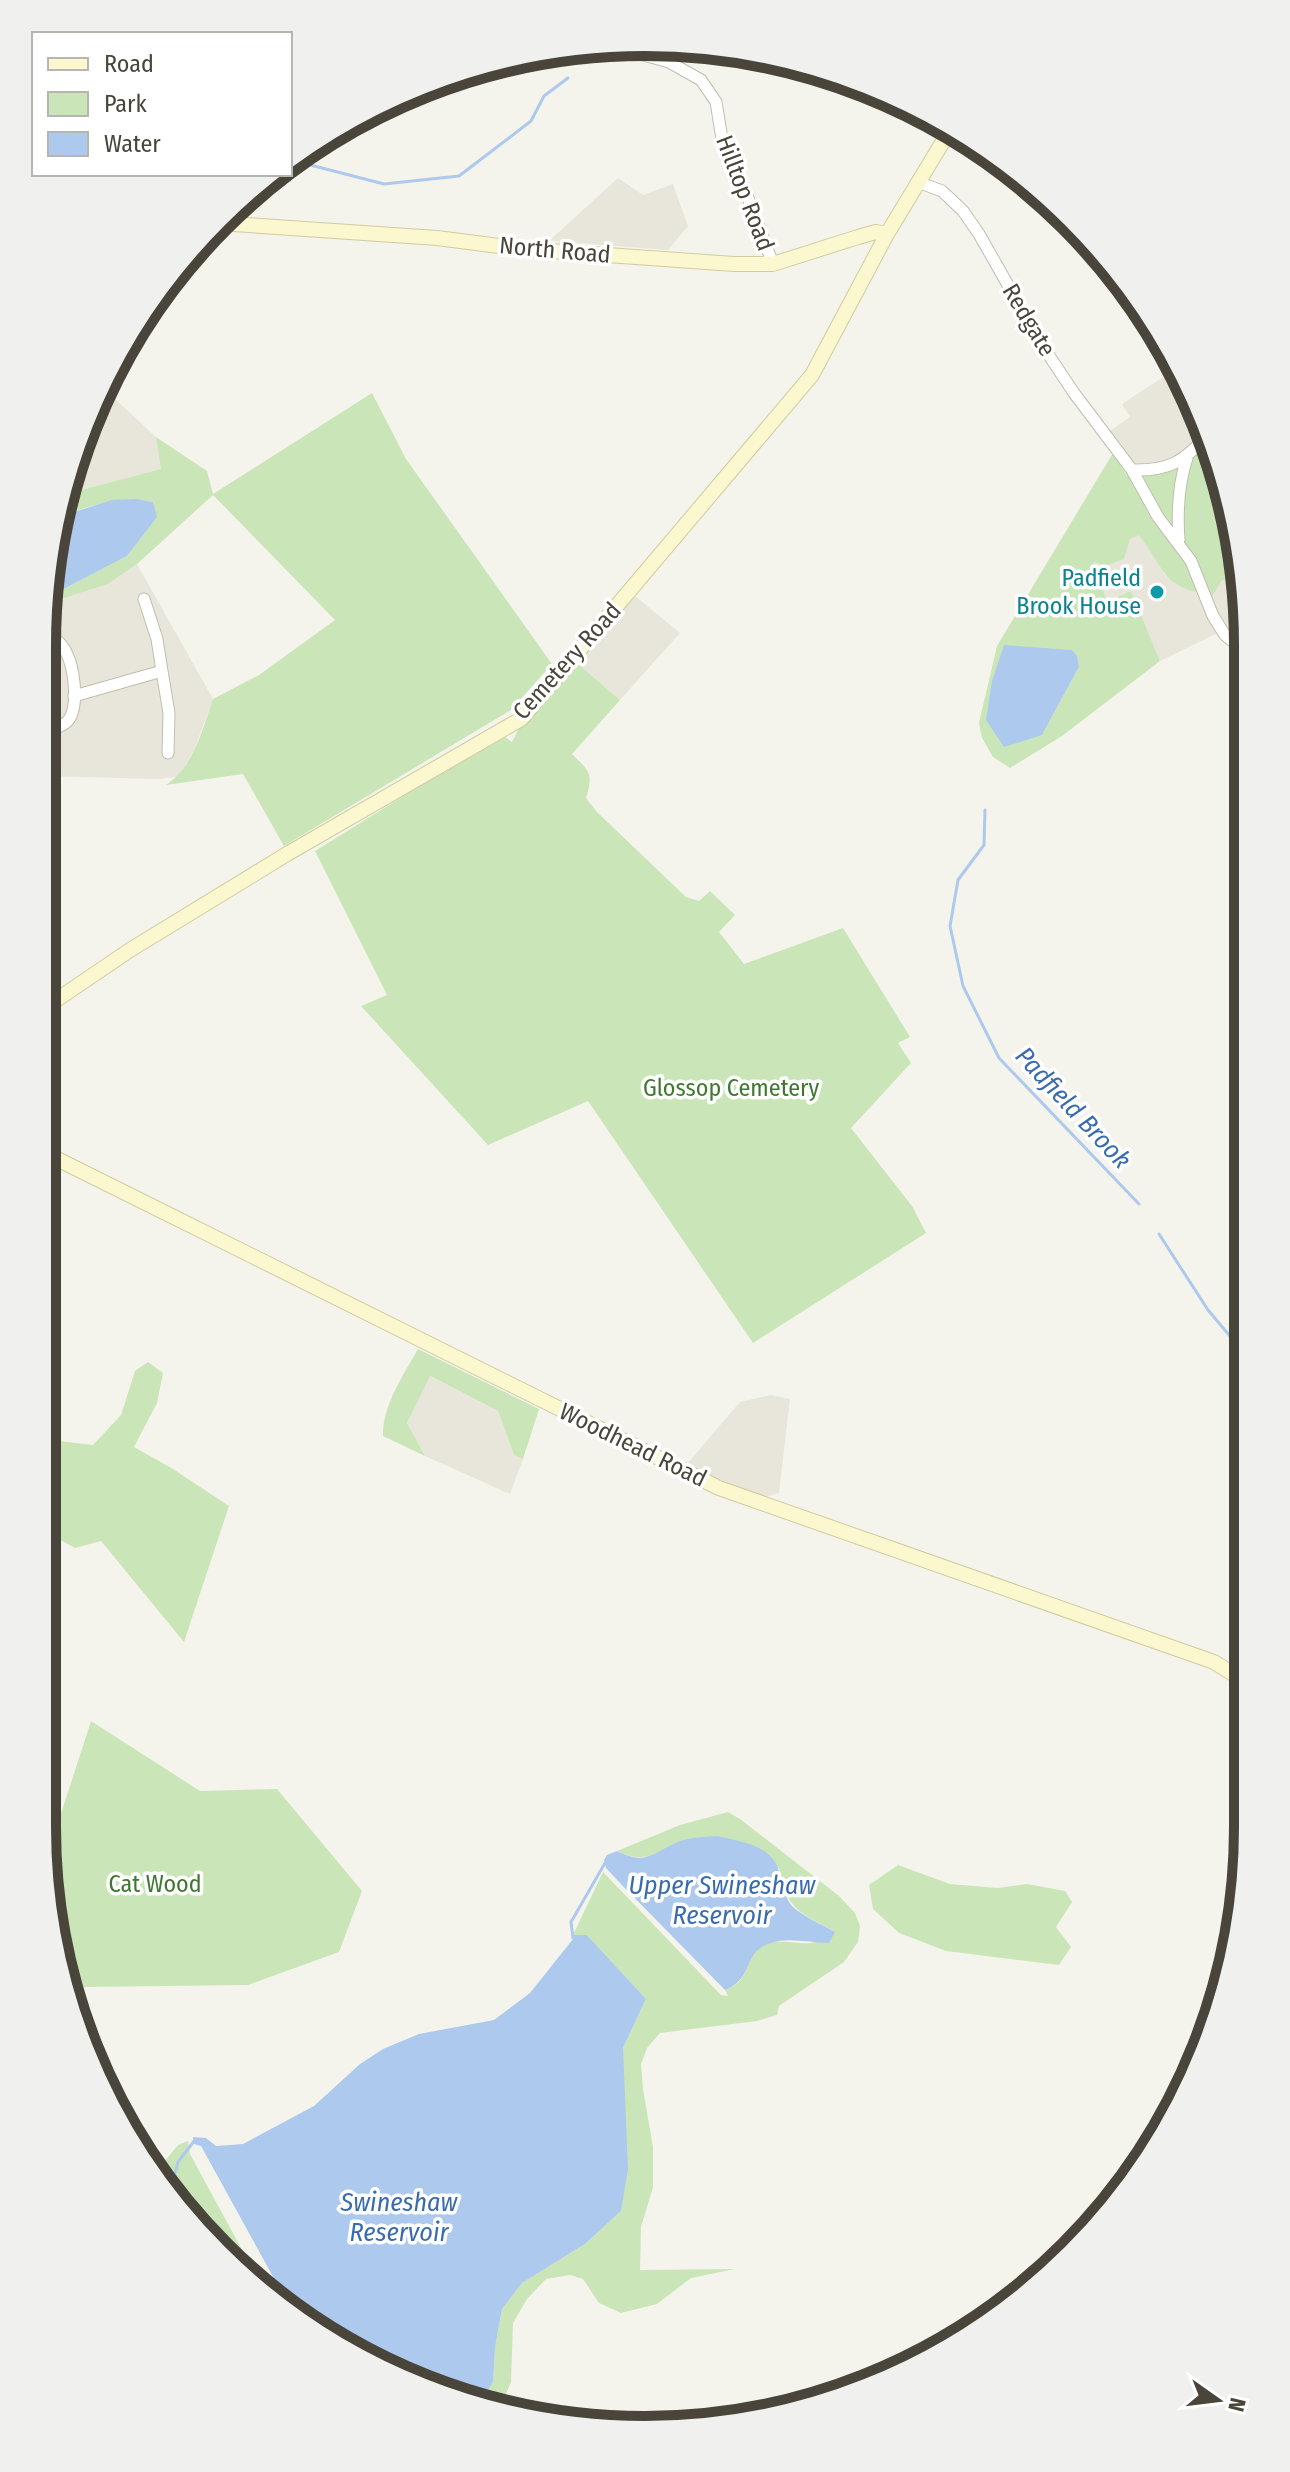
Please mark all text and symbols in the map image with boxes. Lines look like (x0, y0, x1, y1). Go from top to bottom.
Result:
legend (32, 32, 292, 176)
text: Road (104, 50, 154, 78)
text: Park (104, 90, 147, 118)
text: Water (104, 130, 161, 158)
street label: Hilltop Road (710, 131, 780, 255)
street label: North Road (498, 231, 612, 269)
street label: Redgate (997, 279, 1061, 361)
place label: Padfield Brook House (1016, 564, 1141, 620)
marker: Padfield Brook House (1148, 583, 1166, 601)
street label: Cemetery Road (507, 597, 627, 725)
water label: Padfield Brook (1009, 1041, 1137, 1175)
park label: Glossop Cemetery (643, 1074, 819, 1102)
street label: Woodhead Road (555, 1397, 711, 1493)
park label: Cat Wood (108, 1870, 202, 1898)
water label: Upper Swineshaw Reservoir (629, 1870, 817, 1931)
water label: Swineshaw Reservoir (340, 2187, 459, 2248)
north arrow (1178, 2360, 1258, 2440)
text: N (1222, 2395, 1252, 2414)

